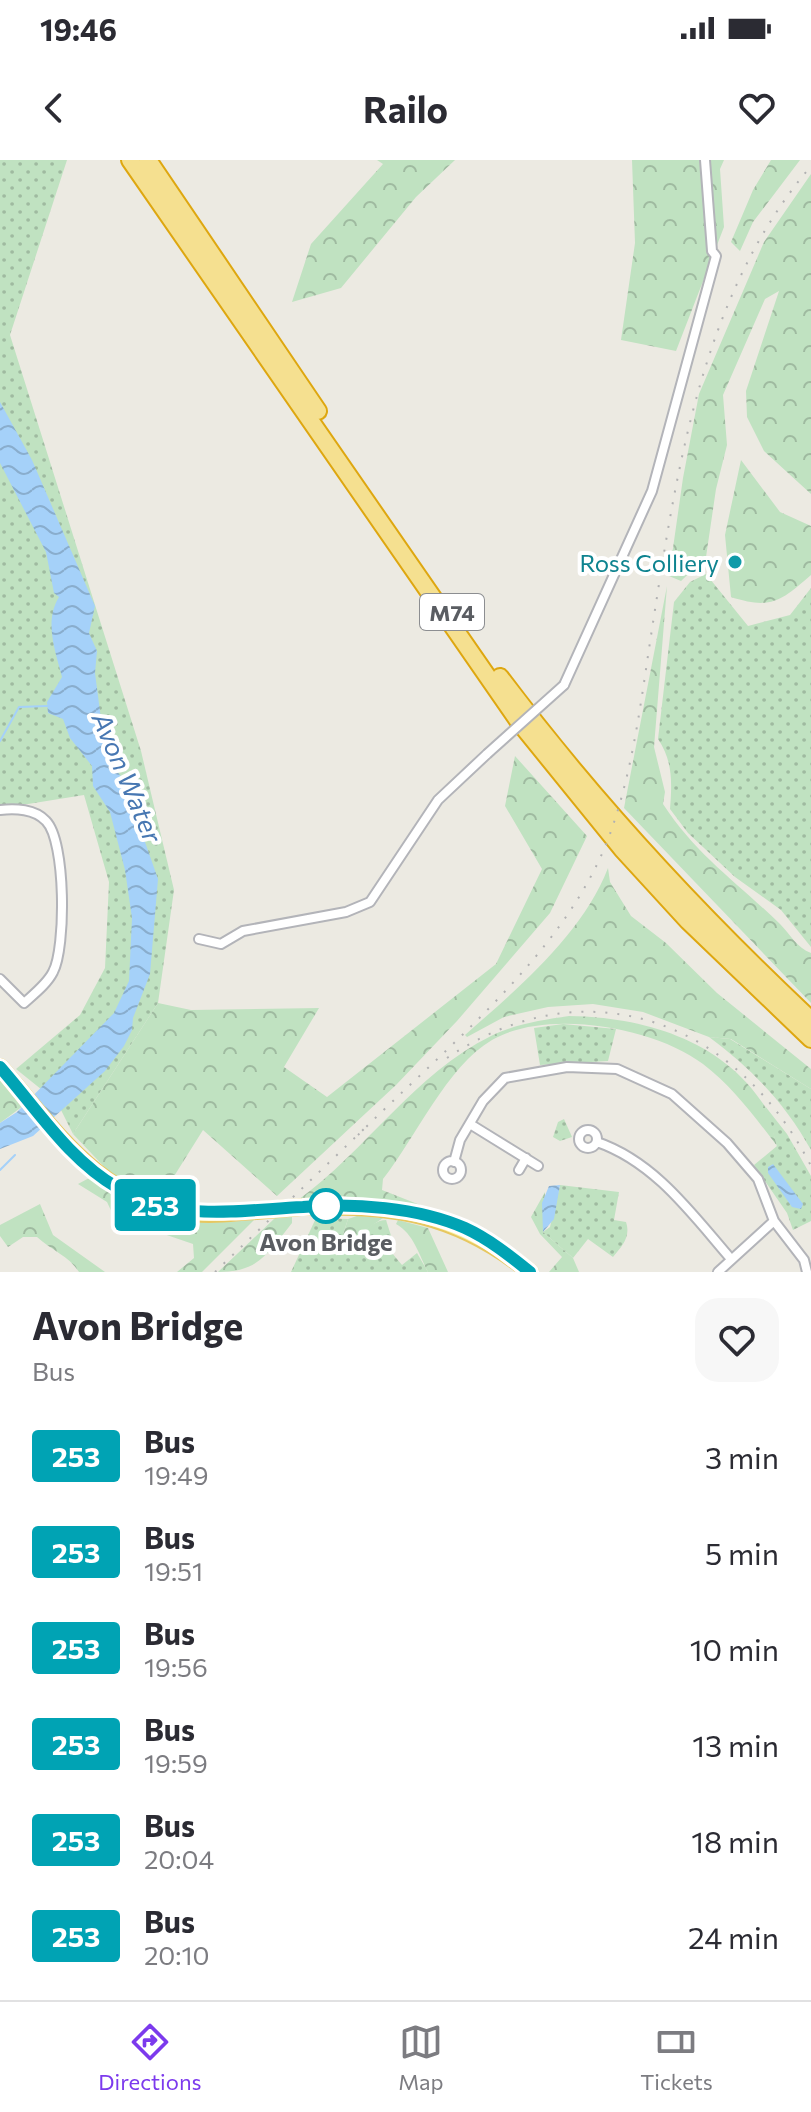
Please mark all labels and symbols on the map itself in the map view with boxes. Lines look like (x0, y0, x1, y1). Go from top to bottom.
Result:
place label: Ross Colliery (579, 548, 719, 577)
marker: Ross Colliery (726, 553, 744, 571)
road number: M74 (420, 594, 484, 630)
water label: Avon Water (86, 706, 170, 848)
line badge: 253 (109, 1179, 201, 1231)
marker: Avon Bridge (309, 1189, 343, 1223)
place label: Avon Bridge (259, 1227, 393, 1256)

